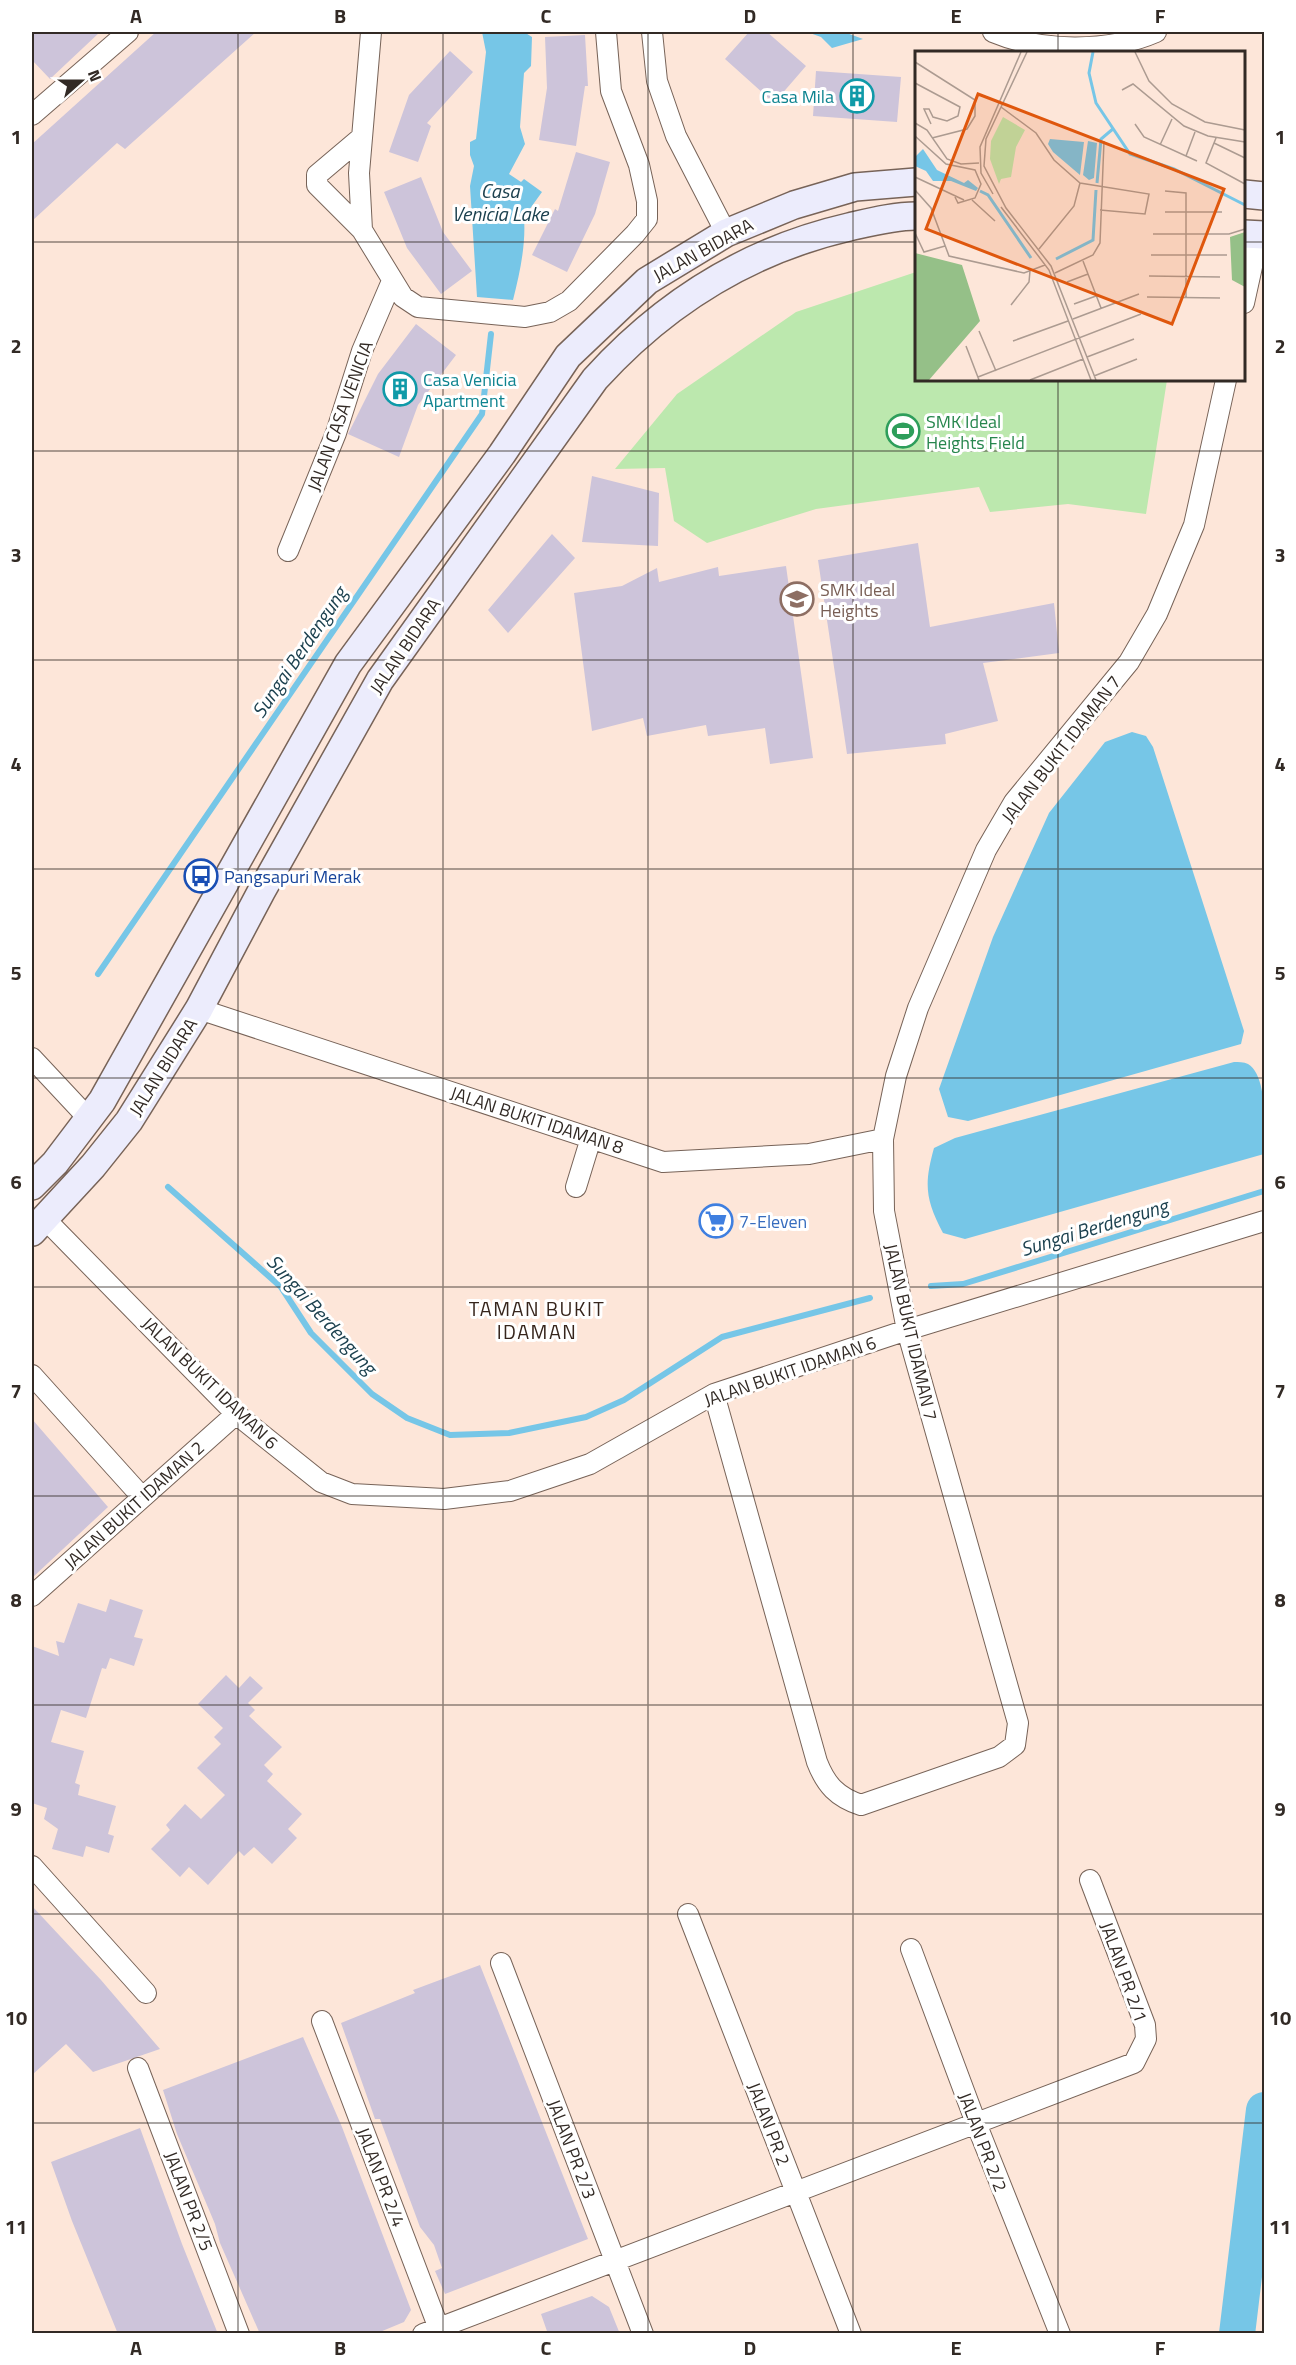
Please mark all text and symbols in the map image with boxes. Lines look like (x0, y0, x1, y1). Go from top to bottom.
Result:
text: A (130, 0, 142, 31)
text: B (334, 0, 346, 31)
text: C (541, 0, 552, 31)
text: D (744, 0, 756, 31)
text: E (950, 0, 962, 31)
text: F (1155, 0, 1166, 31)
north arrow (51, 51, 111, 111)
inset map (915, 51, 1245, 381)
text: N (82, 66, 108, 85)
building icon: Casa Mila (839, 78, 875, 114)
place label: Casa Mila (762, 83, 834, 110)
text: 1 (10, 121, 22, 152)
text: 1 (1274, 121, 1286, 152)
water label: Casa Venicia Lake (452, 175, 550, 229)
street label: JALAN BIDARA (648, 211, 758, 289)
text: 2 (10, 330, 22, 361)
text: 2 (1274, 330, 1286, 361)
street label: JALAN CASA VENICIA (300, 337, 380, 495)
place label: Casa Venicia Apartment (423, 366, 517, 414)
building icon: Casa Venicia Apartment (382, 371, 418, 407)
place label: SMK Ideal Heights Field (926, 408, 1025, 456)
sports icon: SMK Ideal Heights Field (885, 413, 921, 449)
text: 3 (10, 539, 22, 570)
text: 3 (1274, 539, 1286, 570)
place label: SMK Ideal Heights (820, 576, 895, 624)
water label: Sungai Berdengung (244, 578, 356, 724)
school or university icon: SMK Ideal Heights (779, 581, 815, 617)
street label: JALAN BIDARA (363, 592, 447, 699)
street label: JALAN BUKIT IDAMAN 7 (995, 669, 1127, 829)
text: 4 (10, 748, 22, 779)
text: 4 (1274, 748, 1286, 779)
bus stop icon: Pangsapuri Merak (183, 858, 219, 894)
place label: Pangsapuri Merak (224, 863, 361, 890)
text: 5 (10, 957, 22, 988)
text: 5 (1274, 957, 1286, 988)
street label: JALAN BIDARA (122, 1013, 204, 1121)
street label: JALAN BUKIT IDAMAN 8 (447, 1079, 627, 1161)
text: 6 (10, 1166, 22, 1197)
text: 6 (1274, 1166, 1286, 1197)
water label: Sungai Berdengung (1017, 1189, 1174, 1264)
supermarket icon: 7-Eleven (698, 1203, 734, 1239)
place label: 7-Eleven (739, 1208, 807, 1235)
street label: JALAN BUKIT IDAMAN 7 (878, 1241, 944, 1423)
water label: Sungai Berdengung (259, 1247, 386, 1383)
district label: TAMAN BUKIT IDAMAN (469, 1293, 605, 1347)
street label: JALAN BUKIT IDAMAN 6 (136, 1311, 284, 1455)
street label: JALAN BUKIT IDAMAN 6 (700, 1329, 880, 1413)
text: 7 (10, 1375, 22, 1406)
text: 7 (1274, 1375, 1286, 1406)
street label: JALAN BUKIT IDAMAN 2 (58, 1434, 210, 1576)
text: 8 (10, 1584, 22, 1615)
text: 8 (1274, 1584, 1286, 1615)
text: 9 (10, 1793, 22, 1824)
text: 9 (1274, 1793, 1286, 1824)
street label: JALAN PR 2/1 (1093, 1918, 1155, 2026)
text: 10 (5, 2002, 27, 2033)
text: 10 (1269, 2002, 1291, 2033)
street label: JALAN PR 2 (741, 2078, 797, 2170)
street label: JALAN PR 2/2 (952, 2088, 1014, 2196)
street label: JALAN PR 2/3 (541, 2095, 603, 2203)
street label: JALAN PR 2/4 (350, 2123, 412, 2231)
street label: JALAN PR 2/5 (158, 2147, 220, 2255)
text: 11 (5, 2211, 27, 2242)
text: 11 (1269, 2211, 1291, 2242)
text: A (130, 2332, 142, 2363)
text: B (334, 2332, 346, 2363)
text: C (541, 2332, 552, 2363)
text: D (744, 2332, 756, 2363)
text: E (950, 2332, 962, 2363)
text: F (1155, 2332, 1166, 2363)

